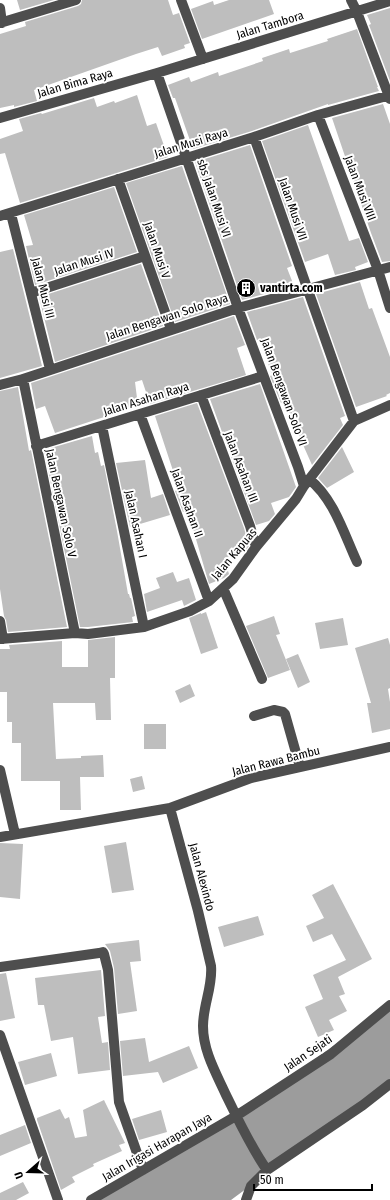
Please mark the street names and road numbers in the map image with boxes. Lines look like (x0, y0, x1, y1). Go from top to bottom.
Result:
street label: Jalan Tambora (235, 8, 305, 42)
street label: Jalan Bima Raya (36, 66, 114, 100)
street label: Jalan Musi Raya (153, 125, 230, 161)
street label: Jalan Musi VIII (341, 154, 379, 222)
street label: sbs Jalan Musi VI (194, 157, 234, 239)
street label: Jalan Musi VII (276, 176, 310, 242)
street label: Jalan Musi V (141, 220, 174, 281)
street label: Jalan Musi IV (52, 245, 117, 278)
street label: Jalan Musi III (29, 256, 57, 320)
street label: Jalan Bengawan Solo Raya (104, 291, 230, 343)
street label: Jalan Bengawan Solo VI (258, 336, 310, 448)
street label: Jalan Asahan Raya (101, 379, 191, 419)
street label: Jalan Asahan III (221, 429, 261, 505)
street label: Jalan Bengawan Solo V (43, 447, 80, 559)
street label: Jalan Asahan II (168, 467, 206, 539)
street label: Jalan Asahan I (122, 489, 150, 559)
street label: Jalan Kapuas (208, 525, 260, 583)
street label: Jalan Rawa Bambu (231, 743, 321, 779)
street label: Jalan Alexindo (186, 841, 218, 913)
street label: Jalan Sejati (281, 1032, 335, 1074)
street label: Jalan Irigasi Harapan Jaya (100, 1110, 214, 1184)

